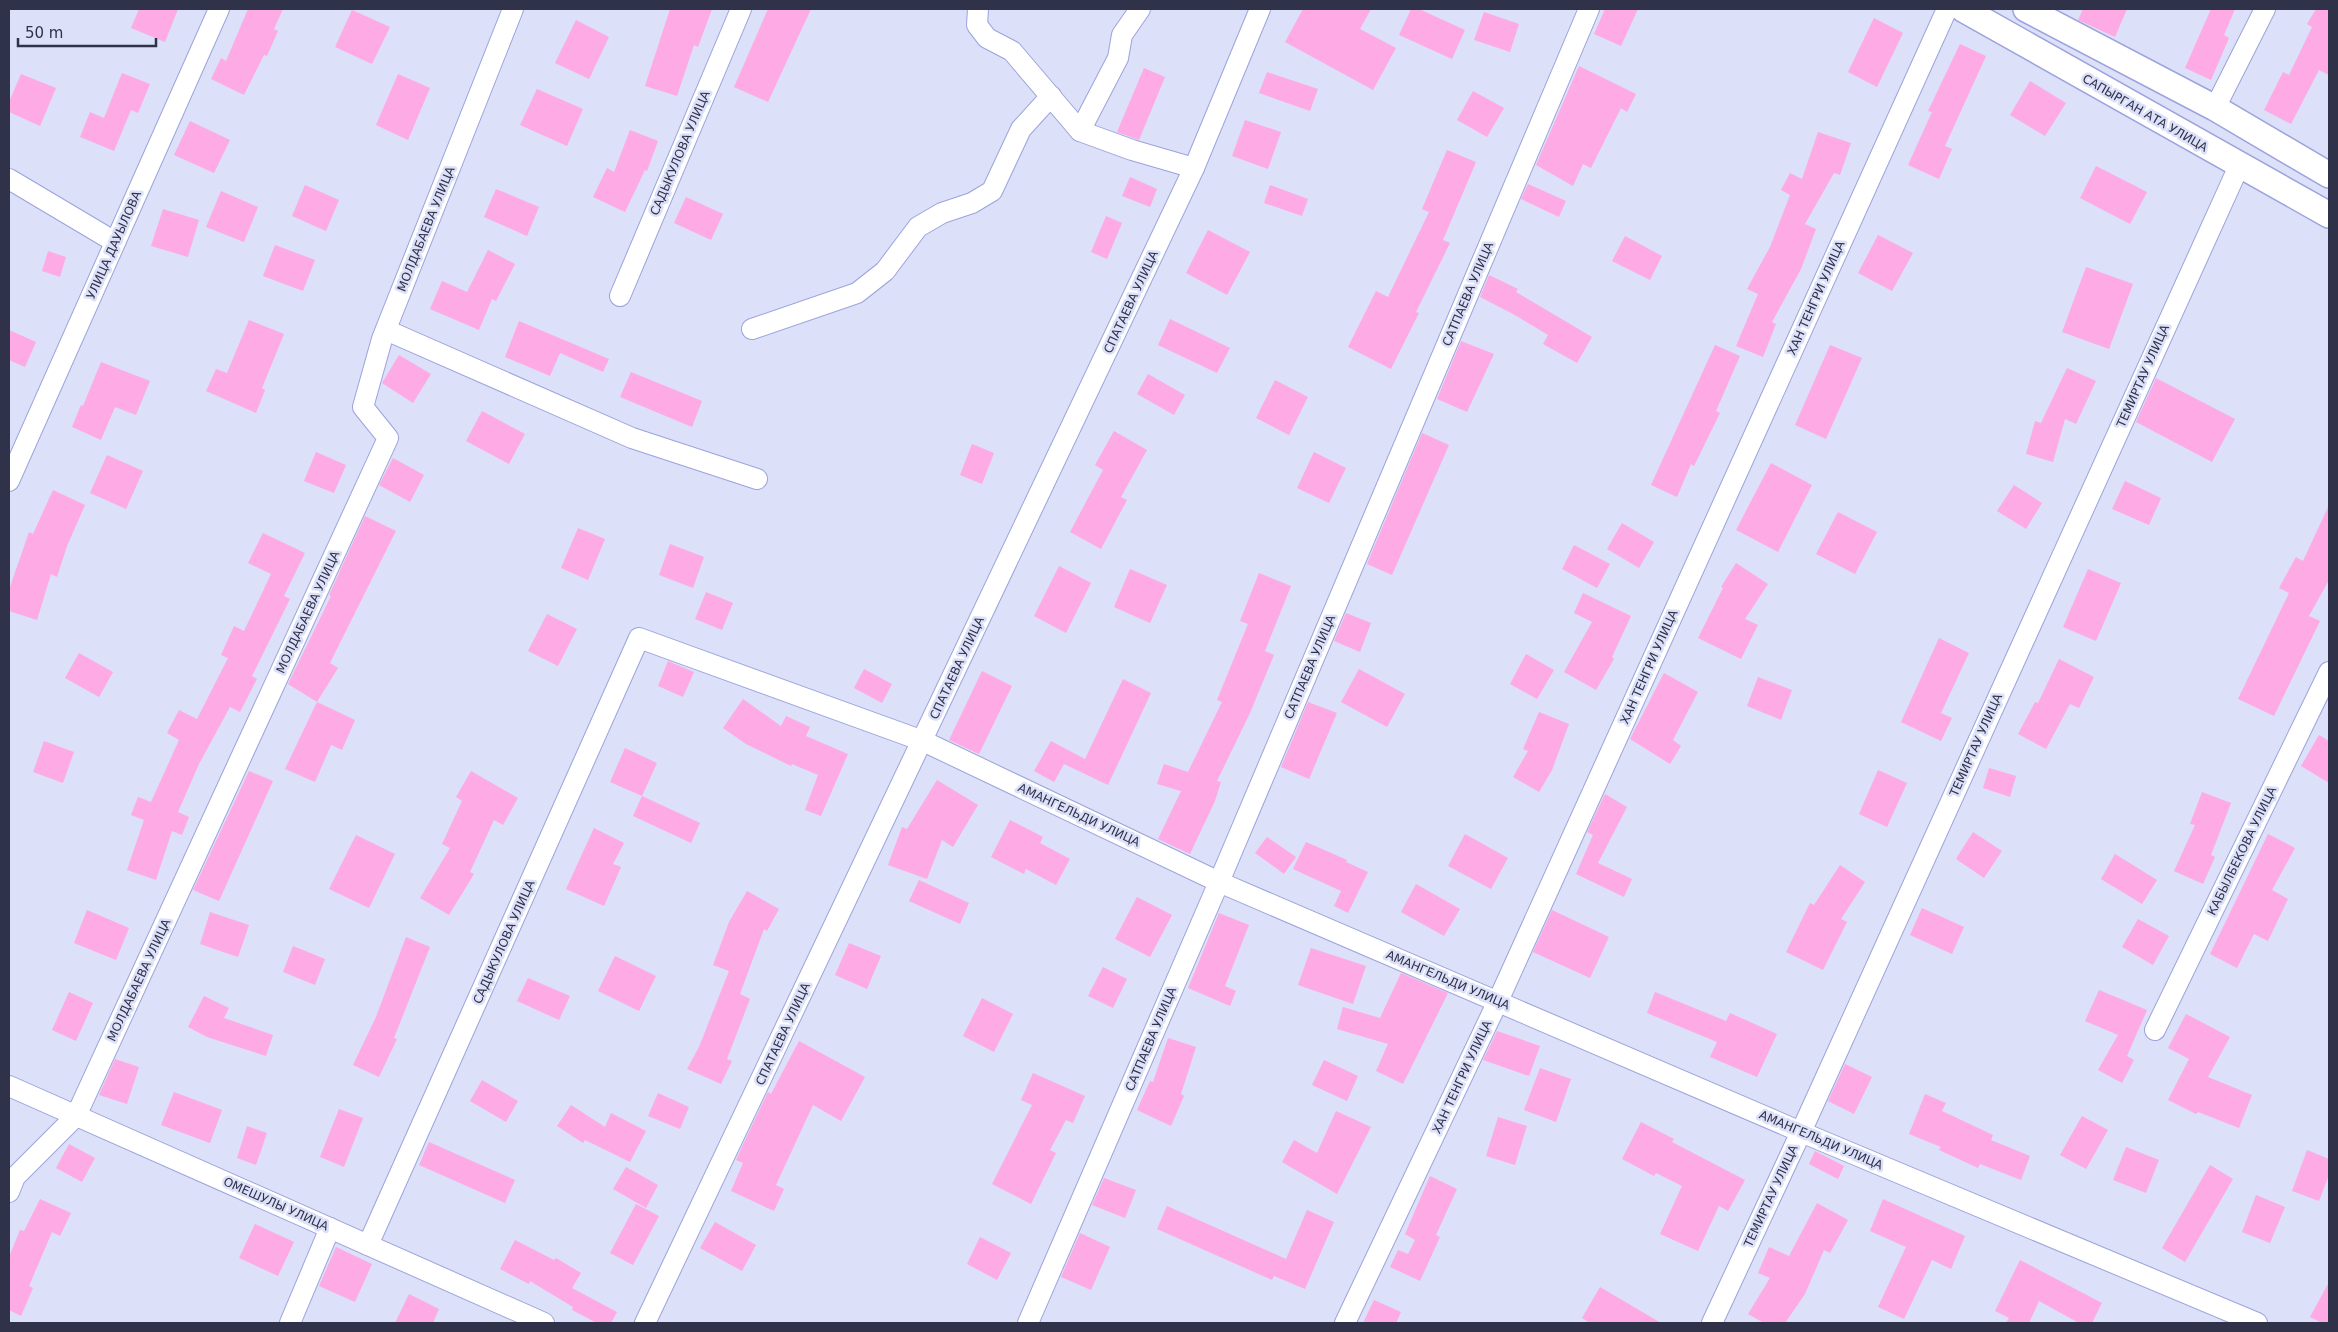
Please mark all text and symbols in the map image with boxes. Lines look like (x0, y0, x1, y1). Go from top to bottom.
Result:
scale bar (18, 15, 155, 47)
text: 50 m (25, 24, 63, 42)
street label: САПЫРГАН АТА УЛИЦА (2080, 71, 2211, 155)
street label: САДЫКУЛОВА УЛИЦА (647, 88, 713, 217)
street label: МОЛДАБАЕВА УЛИЦА (394, 164, 458, 294)
street label: УЛИЦА ДАУЫЛОВА (84, 188, 145, 301)
street label: ХАН ТЕНГРИ УЛИЦА (1785, 238, 1848, 357)
street label: САТПАЕВА УЛИЦА (1440, 239, 1497, 348)
street label: СПАТАЕВА УЛИЦА (1101, 248, 1161, 356)
street label: ТЕМИРТАУ УЛИЦА (2114, 322, 2172, 430)
street label: МОЛДАБАЕВА УЛИЦА (273, 548, 343, 675)
street label: ХАН ТЕНГРИ УЛИЦА (1618, 607, 1681, 726)
street label: САТПАЕВА УЛИЦА (1282, 612, 1339, 721)
street label: СПАТАЕВА УЛИЦА (927, 614, 987, 722)
street label: ТЕМИРТАУ УЛИЦА (1947, 691, 2005, 799)
street label: АМАНГЕЛЬДИ УЛИЦА (1016, 781, 1143, 850)
street label: КАБЫЛБЕКОВА УЛИЦА (2205, 784, 2280, 918)
street label: САДЫКУЛОВА УЛИЦА (470, 877, 538, 1006)
street label: МОЛДАБАЕВА УЛИЦА (104, 916, 174, 1043)
street label: АМАНГЕЛЬДИ УЛИЦА (1384, 948, 1513, 1013)
street label: СПАТАЕВА УЛИЦА (753, 980, 813, 1088)
street label: САТПАЕВА УЛИЦА (1123, 984, 1180, 1093)
street label: ХАН ТЕНГРИ УЛИЦА (1430, 1017, 1495, 1136)
street label: АМАНГЕЛЬДИ УЛИЦА (1757, 1108, 1886, 1173)
street label: ТЕМИРТАУ УЛИЦА (1741, 1142, 1801, 1250)
street label: ОМЕШУЛЫ УЛИЦА (221, 1174, 332, 1234)

